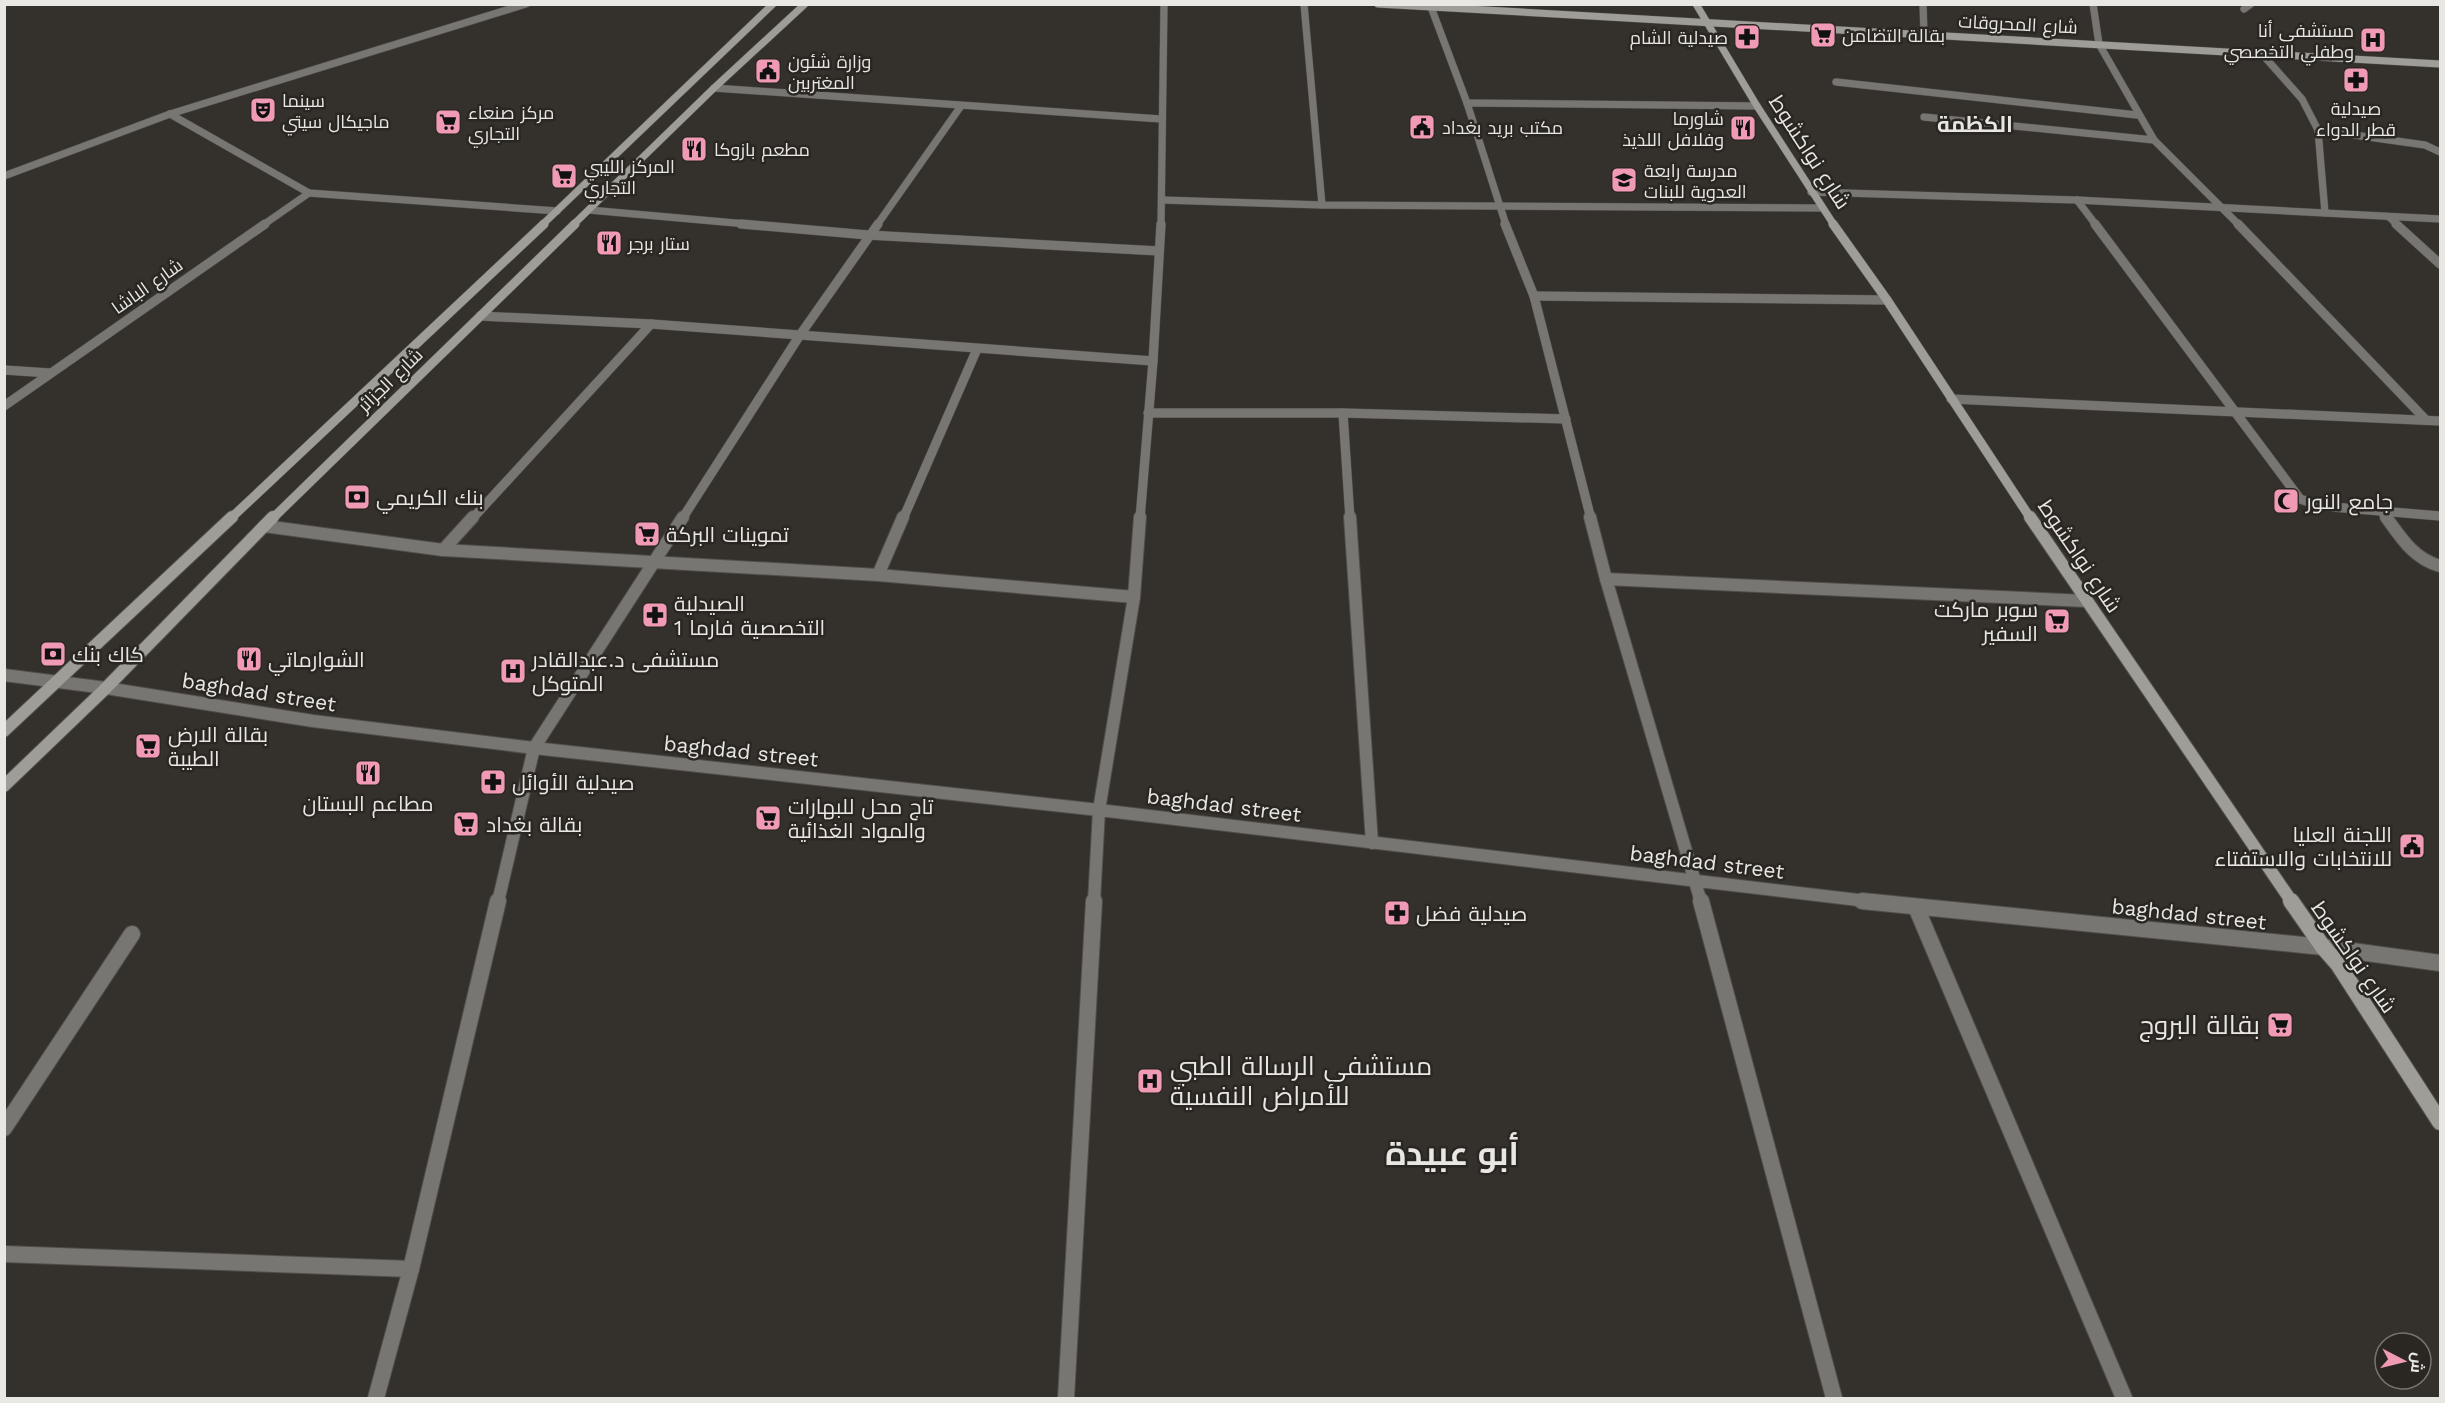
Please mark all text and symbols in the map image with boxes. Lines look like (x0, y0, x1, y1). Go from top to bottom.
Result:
street label: شارع المحروقات (1958, 10, 2078, 40)
supermarket icon: بقالة التضامن (1808, 20, 1838, 50)
place label: مستشفى أنا وطفلي التخصصي (2224, 20, 2354, 66)
pharmacy icon: صيدلية الشام (1732, 22, 1762, 52)
place label: بقالة التضامن (1842, 25, 1945, 47)
hospital icon: مستشفى أنا وطفلي التخصصي (2358, 25, 2388, 55)
place label: صيدلية الشام (1630, 27, 1728, 50)
place label: وزارة شئون المغتربين (788, 51, 871, 94)
public building icon: وزارة شئون المغتربين (753, 56, 783, 86)
pharmacy icon: صيدلية قطر الدواء (2341, 65, 2371, 95)
place label: سينما ماجيكال سيتي (282, 90, 390, 136)
street label: شارع نواكشوط (1762, 90, 1856, 215)
theatre icon: سينما ماجيكال سيتي (248, 95, 278, 125)
place label: صيدلية قطر الدواء (2316, 98, 2396, 141)
place label: مركز صنعاء التجاري (468, 102, 554, 148)
supermarket icon: مركز صنعاء التجاري (433, 107, 463, 137)
place label: شاورما وفلافل اللذيذ (1622, 108, 1724, 151)
public building icon: مكتب بريد بغداد (1407, 112, 1437, 142)
district label: الكظمة (1937, 112, 2013, 137)
restaurant icon: شاورما وفلافل اللذيذ (1728, 113, 1758, 143)
place label: مكتب بريد بغداد (1442, 117, 1563, 139)
restaurant icon: مطعم بازوكا (679, 134, 709, 164)
place label: مطعم بازوكا (714, 139, 810, 162)
place label: المركز الليبي التجاري (584, 156, 675, 202)
place label: مدرسة رابعة العدوية للبنات (1644, 160, 1747, 203)
supermarket icon: المركز الليبي التجاري (549, 161, 579, 191)
school or university icon: مدرسة رابعة العدوية للبنات (1609, 165, 1639, 195)
restaurant icon: ستار برجر (594, 228, 624, 258)
place label: ستار برجر (627, 233, 690, 255)
street label: شارع الباشا (108, 254, 188, 320)
street label: شارع الجزائر (352, 344, 428, 418)
bank icon: بنك الكريمي (342, 482, 372, 512)
place label: بنك الكريمي (376, 485, 484, 514)
mosque icon: جامع النور (2271, 486, 2301, 516)
place label: جامع النور (2305, 489, 2393, 516)
street label: شارع نواكشوط (2031, 495, 2127, 618)
supermarket icon: تموينات البركة (632, 519, 662, 549)
place label: تموينات البركة (666, 522, 789, 547)
place label: الصيدلية التخصصية فارما 1 (674, 591, 825, 640)
place label: سوبر ماركت السفير (1934, 597, 2038, 646)
pharmacy icon: الصيدلية التخصصية فارما 1 (640, 600, 670, 630)
supermarket icon: سوبر ماركت السفير (2042, 606, 2072, 636)
bank icon: كاك بنك (38, 639, 68, 669)
place label: كاك بنك (72, 642, 144, 667)
restaurant icon: الشوارماتي (234, 644, 264, 674)
place label: الشوارماتي (268, 647, 365, 676)
place label: مستشفى د.عبدالقادر المتوكل (531, 647, 719, 697)
hospital icon: مستشفى د.عبدالقادر المتوكل (498, 656, 528, 686)
street label: baghdad street (180, 667, 338, 717)
place label: بقالة الارض الطيبة (168, 722, 268, 771)
street label: baghdad street (662, 730, 820, 772)
supermarket icon: بقالة الارض الطيبة (133, 731, 163, 761)
restaurant icon: مطاعم البستان (353, 758, 383, 788)
pharmacy icon: صيدلية الأوائل (478, 767, 508, 797)
place label: صيدلية الأوائل (512, 770, 634, 796)
street label: baghdad street (1145, 783, 1303, 827)
place label: مطاعم البستان (303, 791, 433, 818)
place label: تاج محل للبهارات والمواد الغذائية (788, 794, 934, 843)
supermarket icon: تاج محل للبهارات والمواد الغذائية (753, 803, 783, 833)
supermarket icon: بقالة بغداد (451, 809, 481, 839)
place label: بقالة بغداد (486, 812, 582, 837)
place label: اللجنة العليا للانتخابات والاستفتاء (2215, 822, 2392, 871)
public building icon: اللجنة العليا للانتخابات والاستفتاء (2397, 831, 2427, 861)
street label: baghdad street (1628, 840, 1786, 884)
street label: baghdad street (2110, 893, 2268, 935)
street label: شارع نواكشوط (2305, 896, 2402, 1019)
pharmacy icon: صيدلية فضل (1382, 898, 1412, 928)
place label: صيدلية فضل (1416, 901, 1527, 927)
place label: بقالة البروج (2139, 1010, 2260, 1042)
supermarket icon: بقالة البروج (2265, 1010, 2295, 1040)
place label: مستشفى الرسالة الطبي للأمراض النفسية (1170, 1051, 1432, 1112)
hospital icon: مستشفى الرسالة الطبي للأمراض النفسية (1135, 1066, 1165, 1096)
district label: أبو عبيدة (1385, 1132, 1519, 1173)
north arrow (2373, 1331, 2433, 1391)
text: ش (2407, 1351, 2428, 1374)

